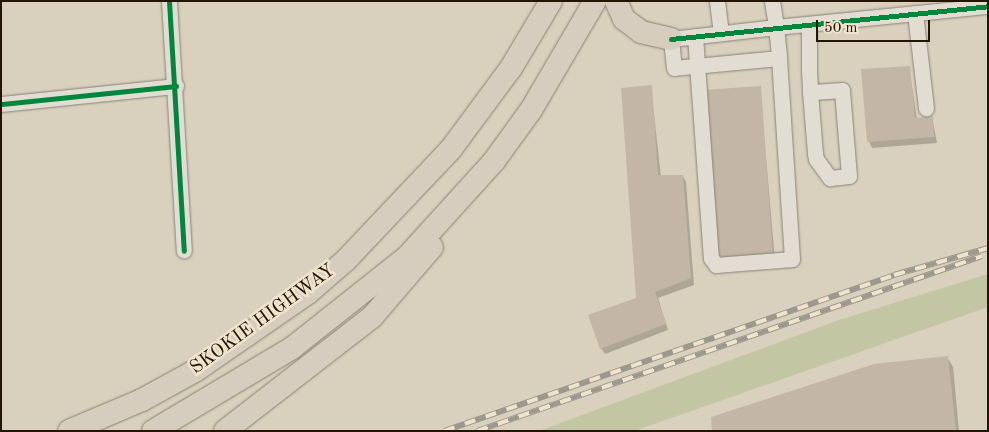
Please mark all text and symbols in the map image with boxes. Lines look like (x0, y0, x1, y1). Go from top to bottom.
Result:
scale bar (819, 10, 933, 42)
text: 50 m (824, 21, 858, 36)
street label: SKOKIE HIGHWAY (186, 260, 340, 380)

